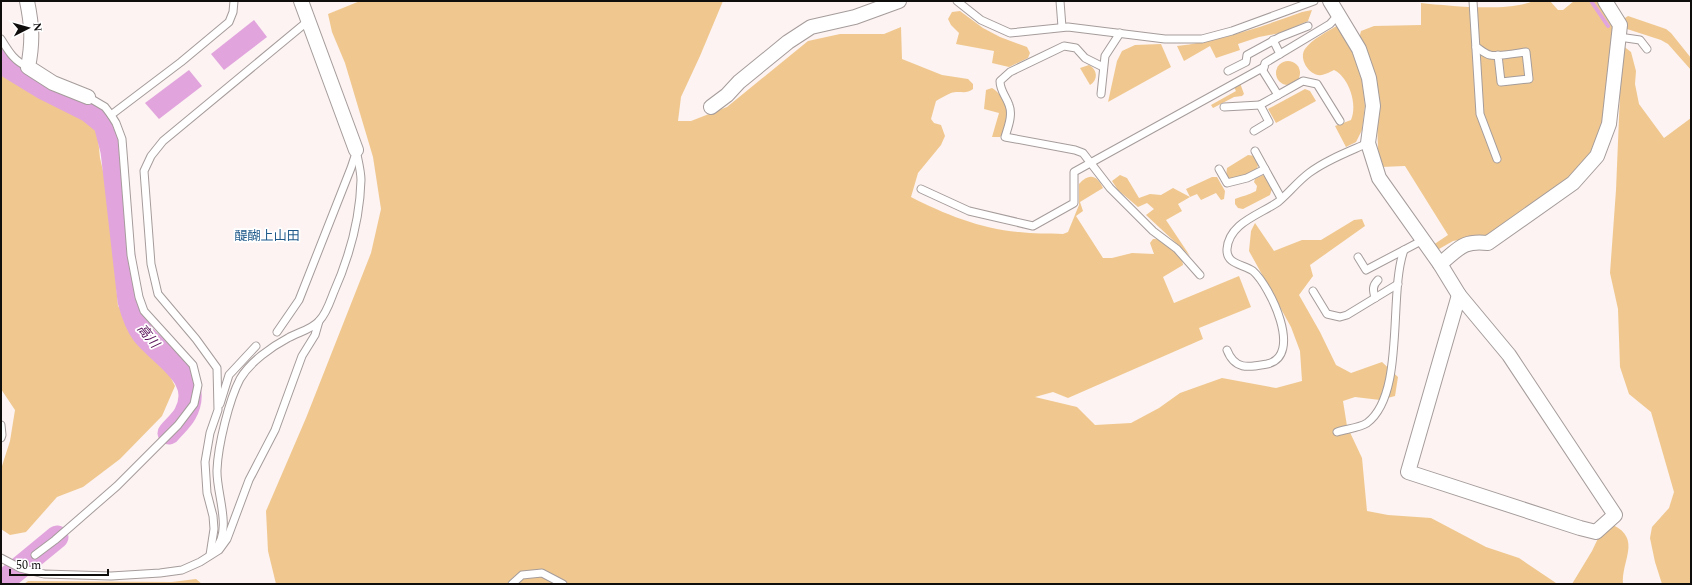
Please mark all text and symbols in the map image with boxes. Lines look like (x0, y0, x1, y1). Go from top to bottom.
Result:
north arrow (8, 8, 48, 48)
text: N (29, 22, 46, 32)
district label: 醍醐上山田 (234, 226, 300, 246)
water label: 高川 (132, 320, 165, 354)
scale bar (10, 551, 108, 577)
text: 50 m (16, 556, 41, 575)

